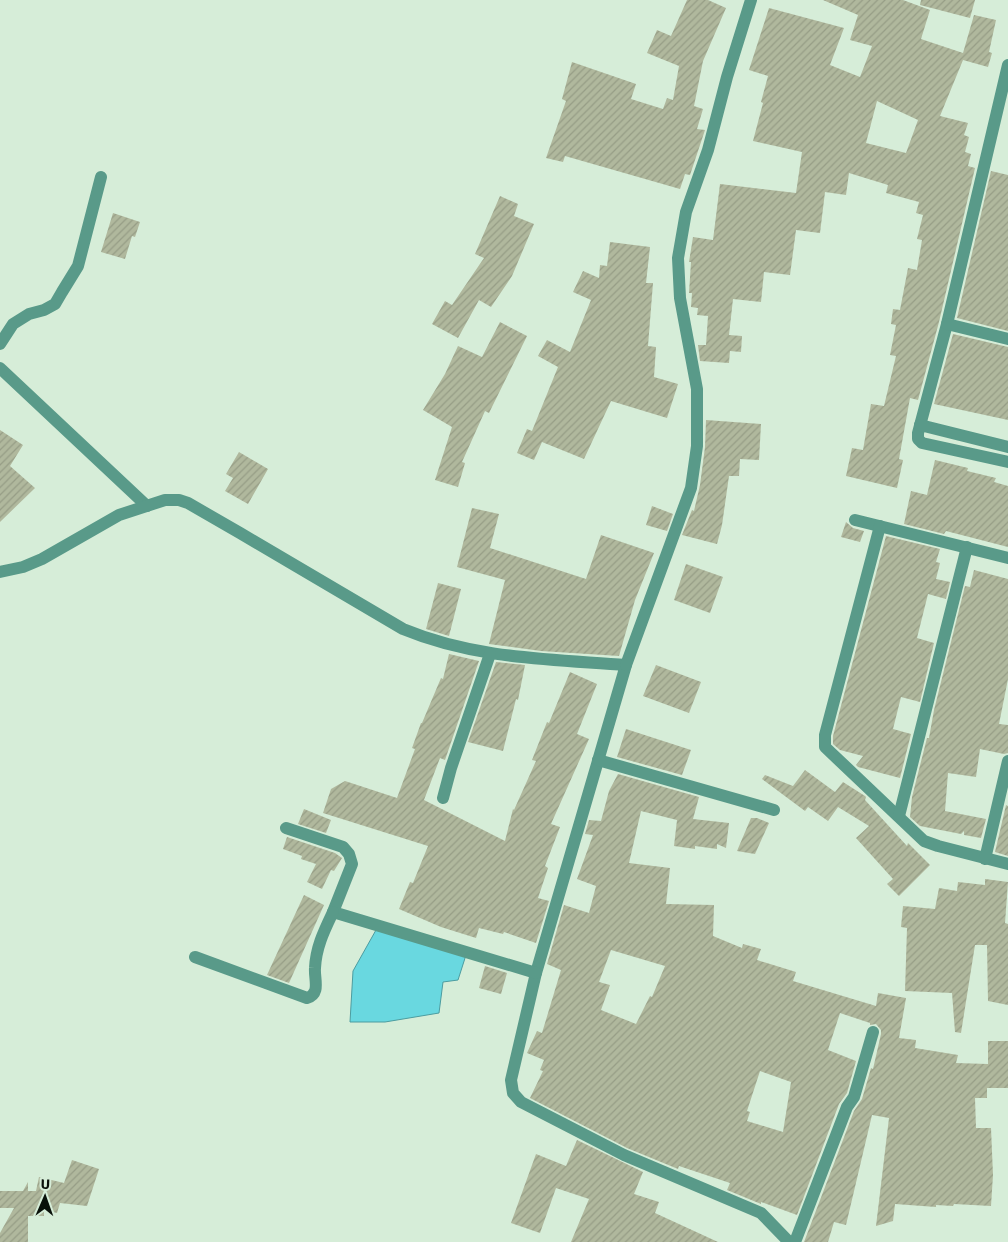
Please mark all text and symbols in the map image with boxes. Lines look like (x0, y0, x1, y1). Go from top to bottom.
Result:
north arrow (20, 1172, 70, 1222)
text: U (40, 1176, 50, 1193)

